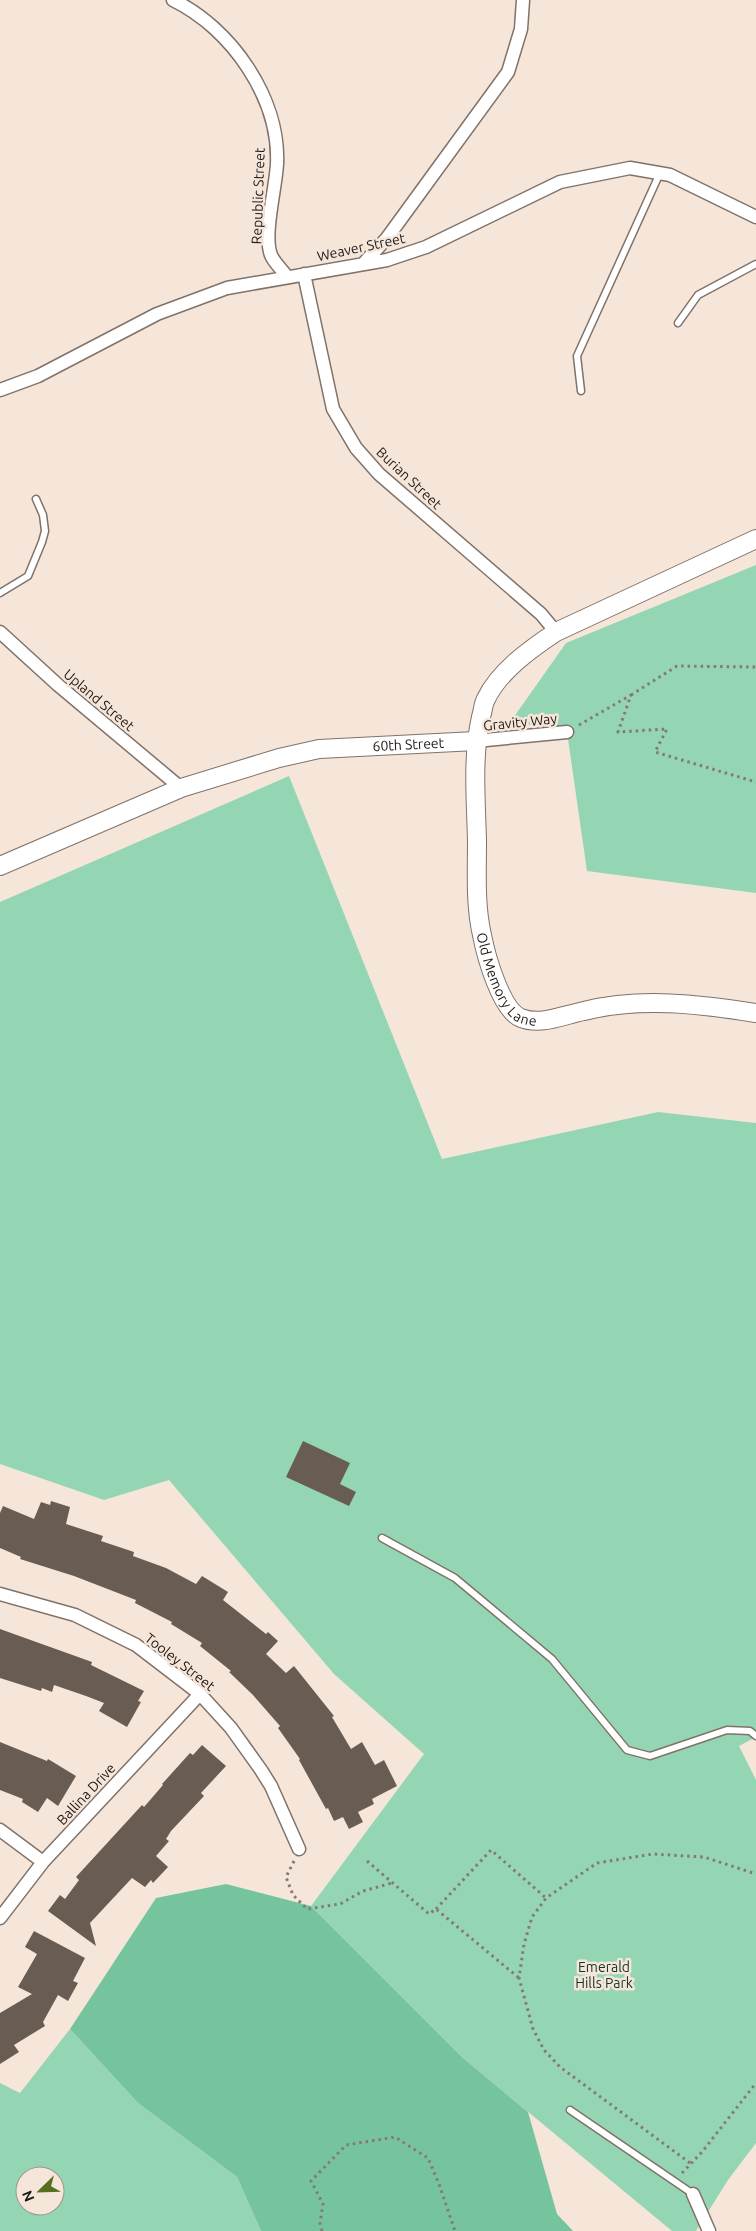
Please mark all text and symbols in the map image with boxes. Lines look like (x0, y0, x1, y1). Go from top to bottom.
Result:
street label: Republic Street (248, 147, 268, 245)
street label: Weaver Street (315, 230, 407, 264)
street label: Burian Street (373, 444, 445, 513)
street label: Upland Street (60, 666, 138, 734)
street label: Gravity Way (482, 710, 558, 734)
street label: 60th Street (372, 735, 445, 754)
street label: Old Memory Lane (474, 931, 537, 1029)
street label: Tooley Street (142, 1630, 218, 1694)
street label: Ballina Drive (53, 1760, 119, 1828)
park label: Emerald Hills Park (575, 1959, 633, 1991)
north arrow (15, 2166, 65, 2216)
text: N (19, 2188, 37, 2204)

